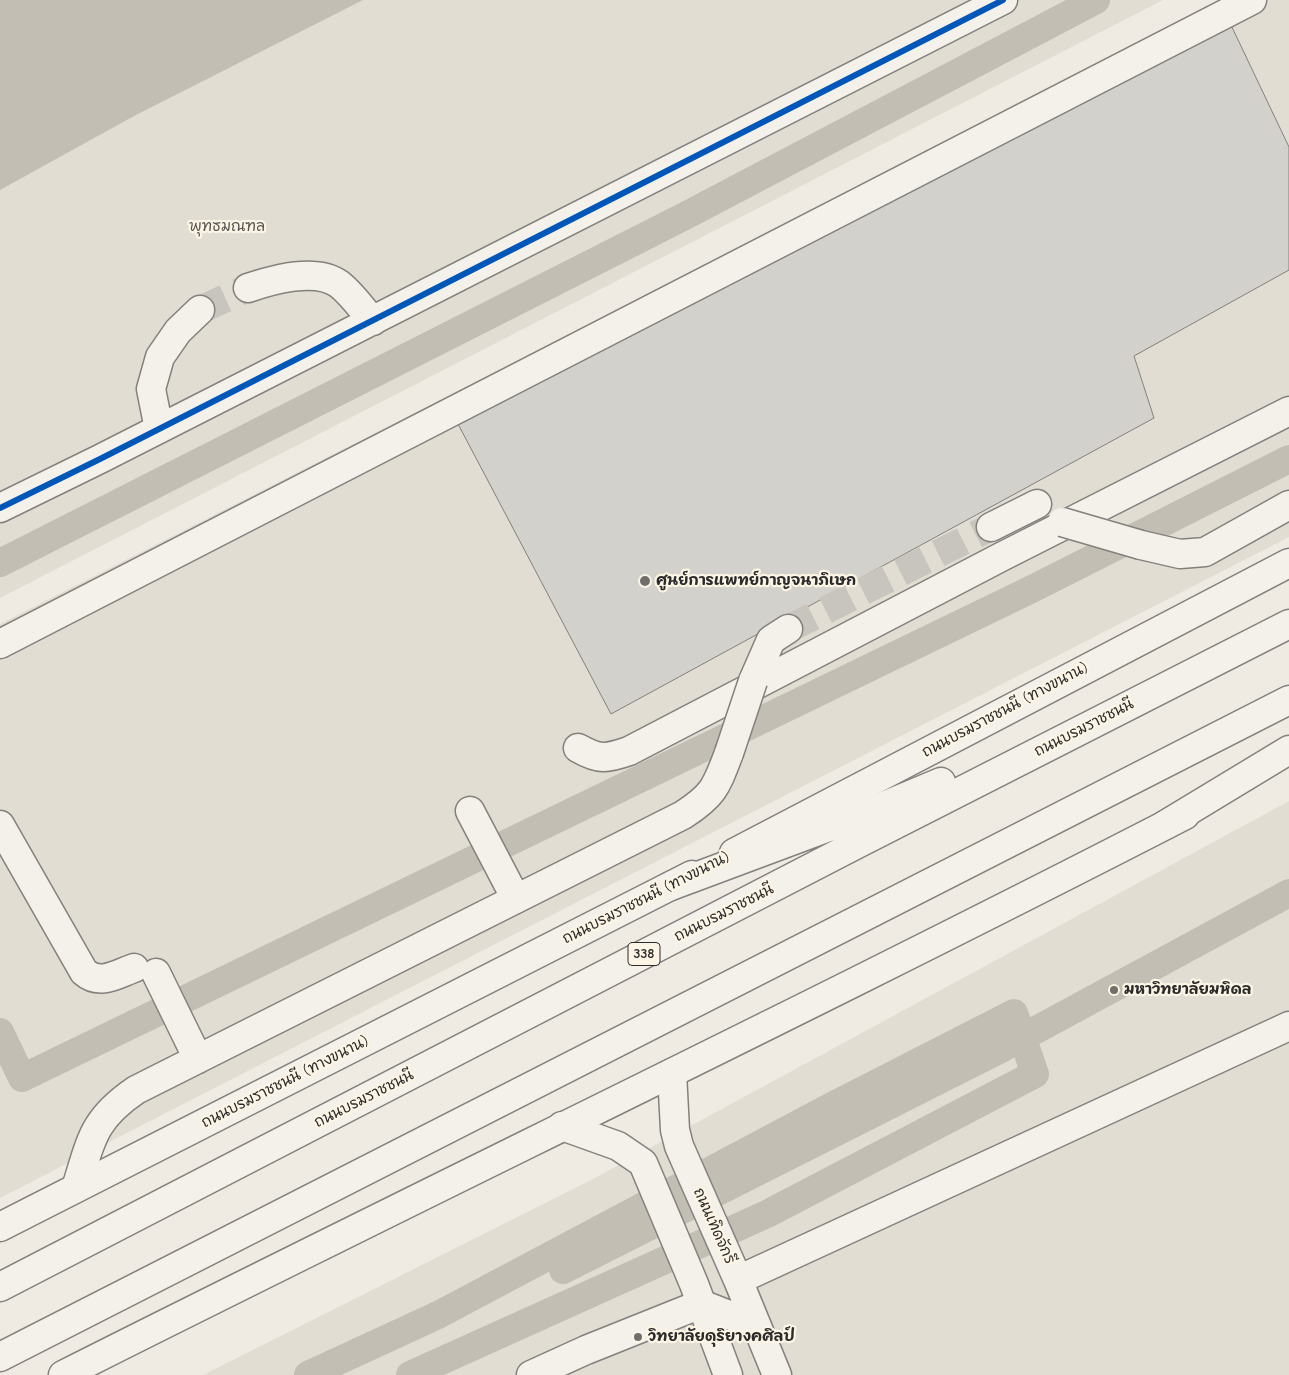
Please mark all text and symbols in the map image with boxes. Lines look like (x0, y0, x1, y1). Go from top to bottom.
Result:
park label: พุทธมณฑล (189, 218, 265, 236)
place label: ศูนย์การแพทย์กาญจนาภิเษก (656, 572, 856, 590)
marker: ศูนย์การแพทย์กาญจนาภิเษก (638, 574, 652, 588)
street label: ถนนบรมราชชนนี (ทางขนาน) (919, 659, 1091, 761)
street label: ถนนบรมราชชนนี (1031, 695, 1137, 761)
street label: ถนนบรมราชชนนี (ทางขนาน) (559, 848, 733, 948)
street label: ถนนบรมราชชนนี (671, 880, 777, 946)
road number: 338 (628, 942, 660, 966)
place label: มหาวิทยาลัยมหิดล (1124, 981, 1251, 999)
marker: มหาวิทยาลัยมหิดล (1108, 984, 1120, 996)
street label: ถนนบรมราชชนนี (ทางขนาน) (198, 1032, 372, 1132)
street label: ถนนบรมราชชนนี (311, 1066, 417, 1132)
street label: ถนนเทิดจักรี (689, 1185, 739, 1267)
place label: วิทยาลัยดุริยางคศิลป์ (648, 1328, 795, 1346)
marker: วิทยาลัยดุริยางคศิลป์ (632, 1331, 644, 1343)

